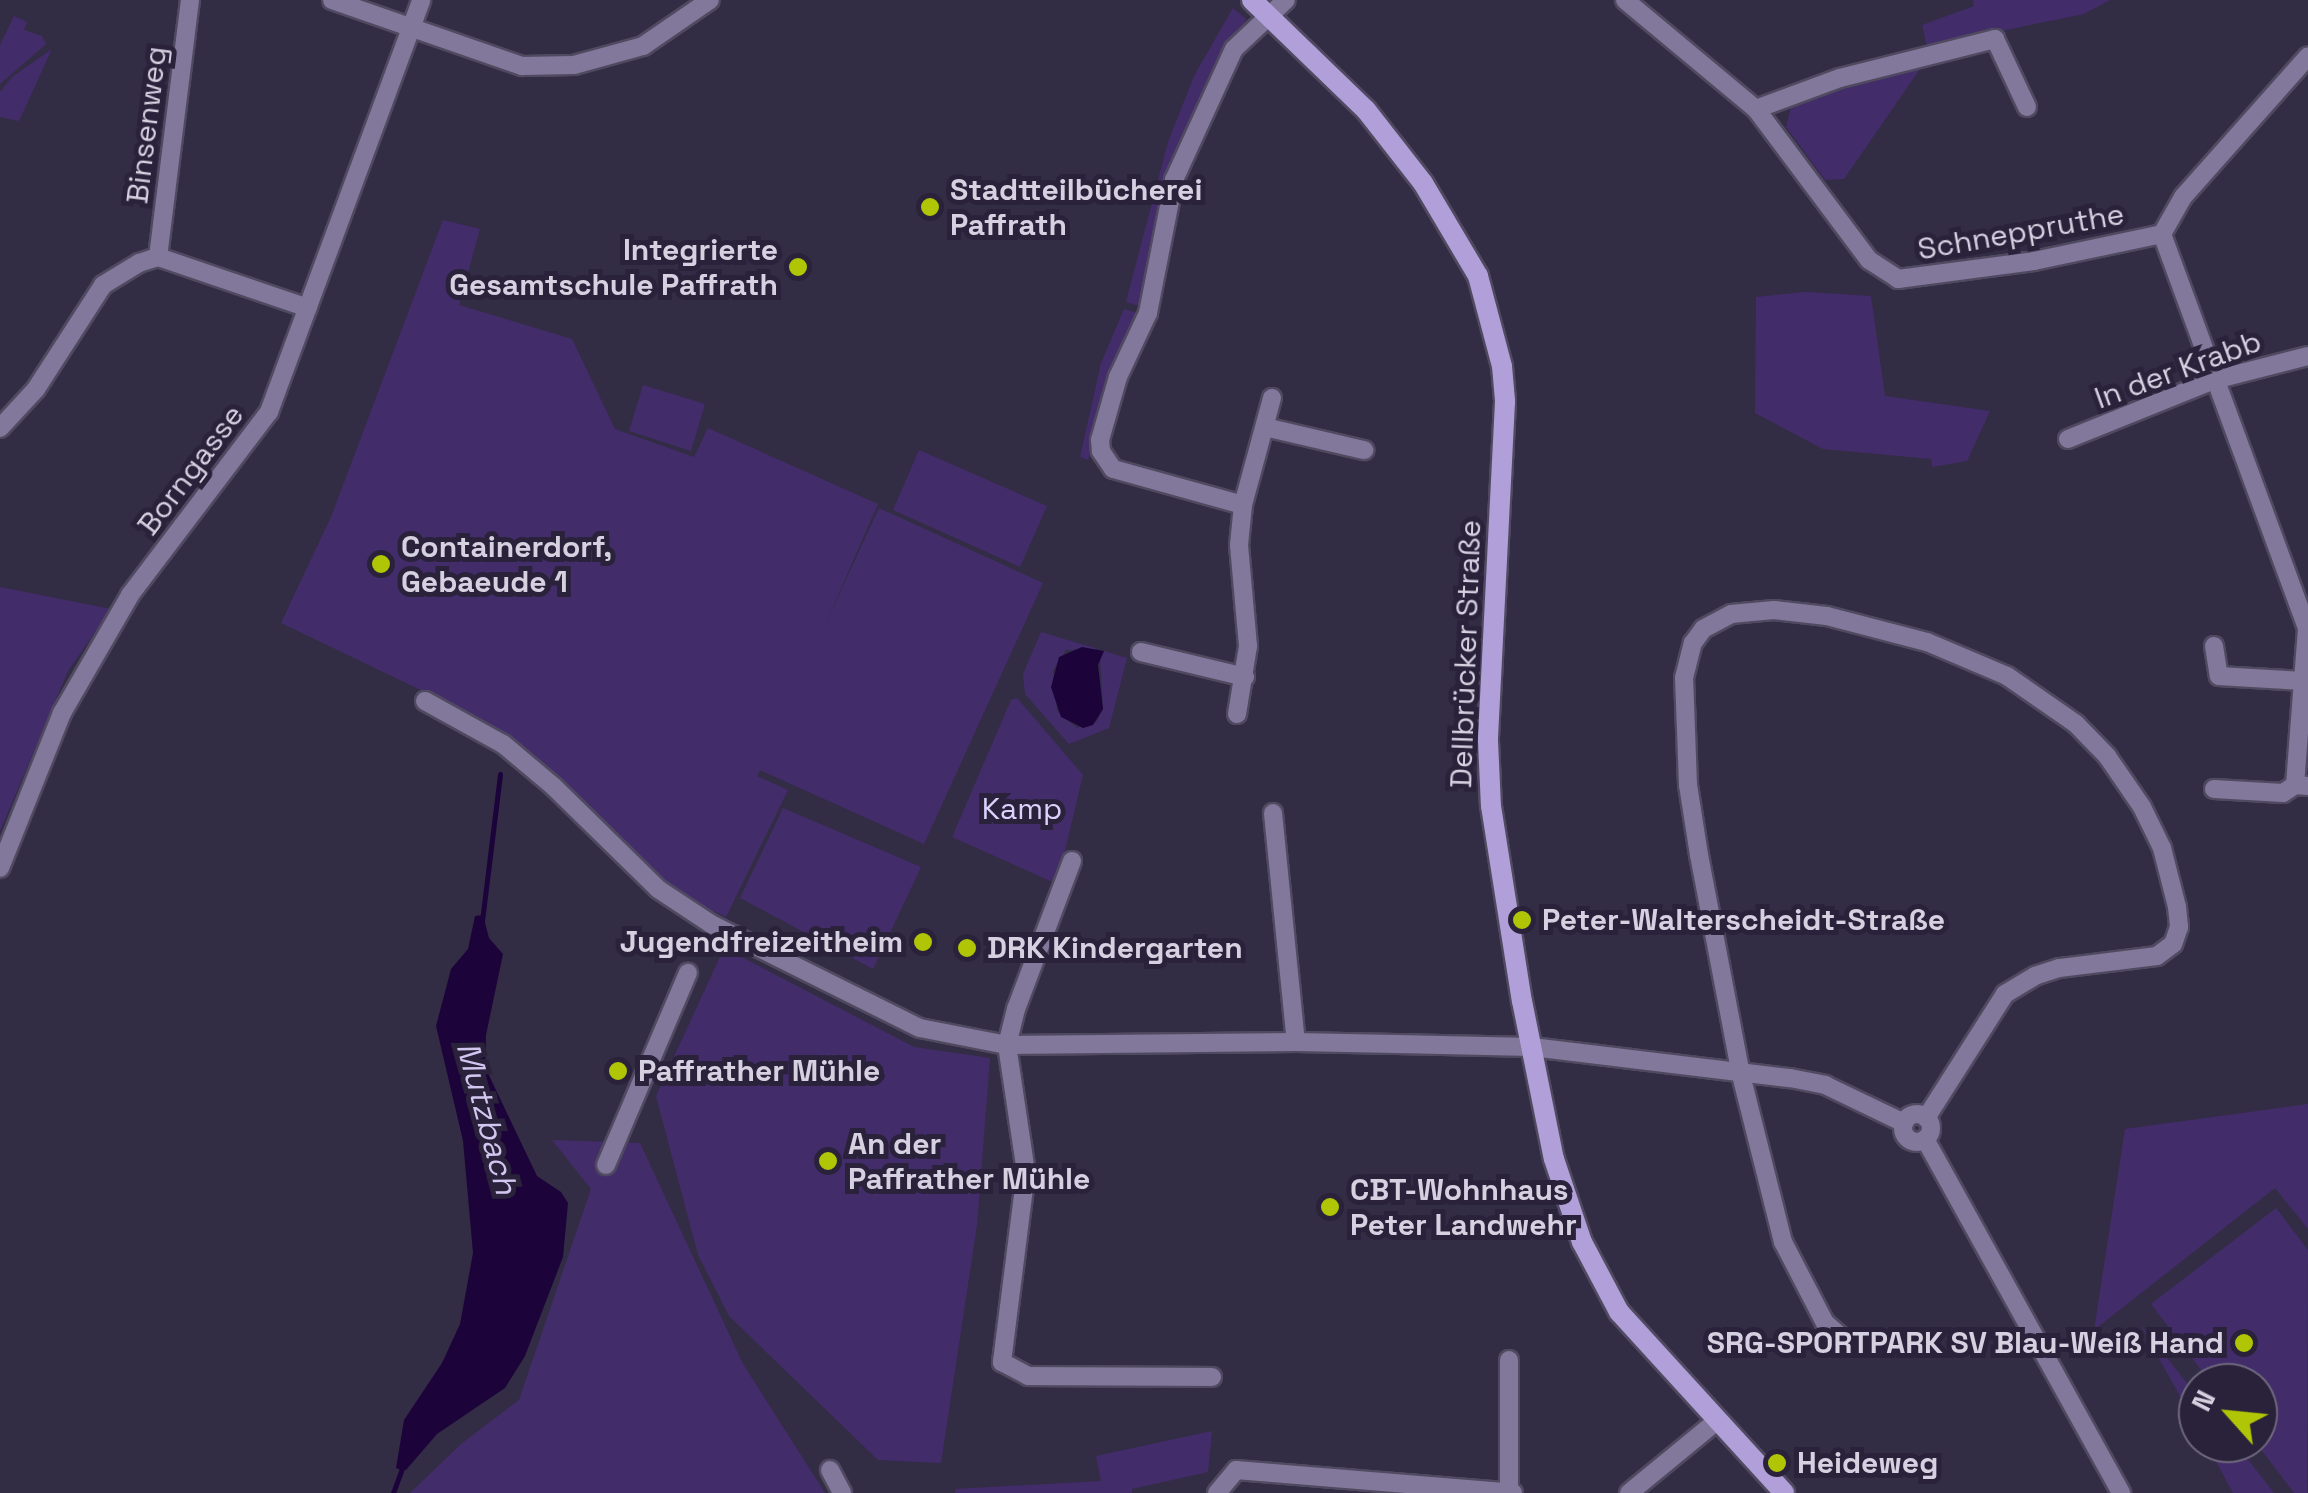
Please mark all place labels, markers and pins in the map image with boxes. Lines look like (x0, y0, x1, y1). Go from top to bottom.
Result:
place label: Stadtteilbücherei Paffrath (950, 172, 1202, 242)
marker: Stadtteilbücherei Paffrath (919, 196, 941, 218)
place label: Integrierte Gesamtschule Paffrath (449, 232, 778, 302)
marker: Integrierte Gesamtschule Paffrath (787, 256, 809, 278)
place label: Containerdorf, Gebaeude 1 (401, 529, 612, 600)
marker: Containerdorf, Gebaeude 1 (370, 553, 392, 575)
place label: Peter-Walterscheidt-Straße (1542, 902, 1945, 938)
marker: Peter-Walterscheidt-Straße (1511, 909, 1533, 931)
place label: Jugendfreizeitheim (620, 924, 903, 960)
place label: DRK Kindergarten (987, 930, 1243, 966)
marker: Jugendfreizeitheim (912, 931, 934, 953)
marker: DRK Kindergarten (956, 937, 978, 959)
place label: Paffrather Mühle (638, 1053, 880, 1089)
marker: Paffrather Mühle (607, 1060, 629, 1082)
place label: An der Paffrather Mühle (848, 1126, 1090, 1196)
marker: An der Paffrather Mühle (817, 1150, 839, 1172)
place label: CBT-Wohnhaus Peter Landwehr (1350, 1172, 1577, 1242)
marker: CBT-Wohnhaus Peter Landwehr (1319, 1196, 1341, 1218)
place label: SRG-SPORTPARK SV Blau-Weiß Hand (1707, 1325, 2224, 1361)
marker: SRG-SPORTPARK SV Blau-Weiß Hand (2233, 1332, 2255, 1354)
place label: Heideweg (1797, 1445, 1938, 1481)
marker: Heideweg (1766, 1452, 1788, 1474)

